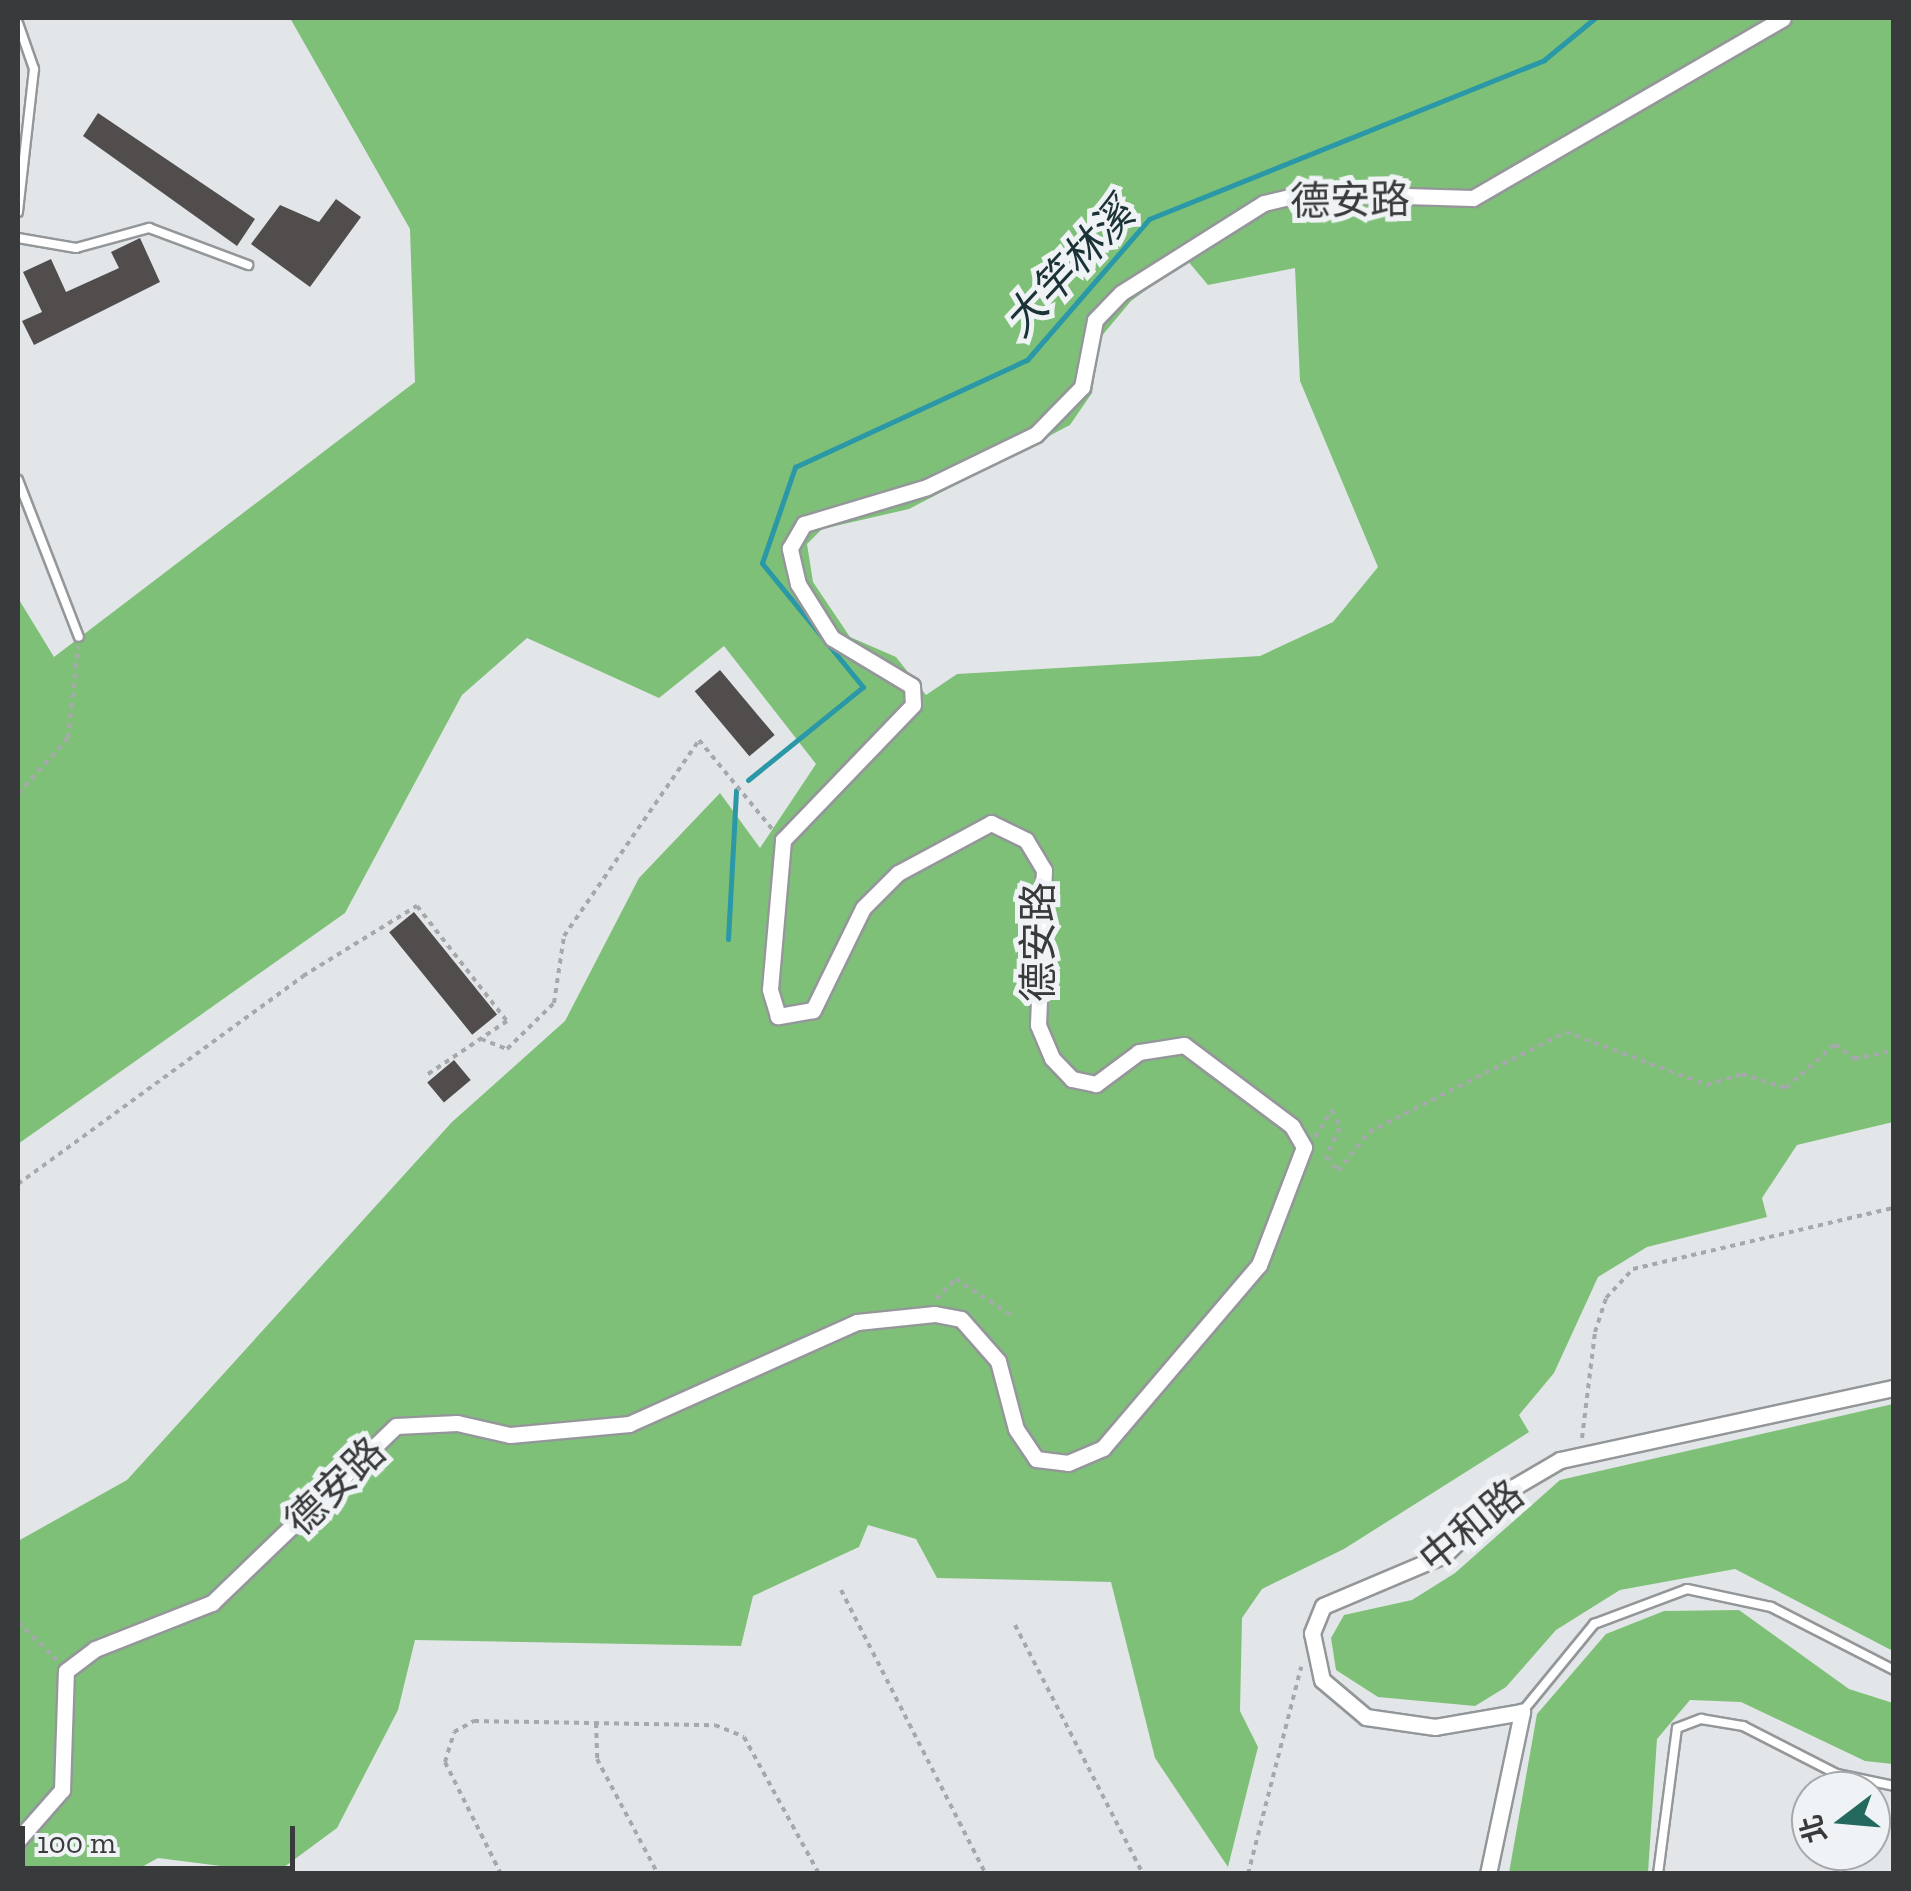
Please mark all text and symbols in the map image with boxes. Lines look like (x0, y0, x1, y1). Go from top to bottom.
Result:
street label: 德安路 (1290, 175, 1410, 225)
water label: 大竿林溪 (993, 189, 1145, 347)
street label: 德安路 (1014, 882, 1062, 1002)
street label: 德安路 (275, 1427, 395, 1545)
street label: 中和路 (1409, 1470, 1533, 1582)
north arrow (1791, 1771, 1891, 1871)
scale bar (25, 1806, 300, 1868)
text: 北 (1794, 1811, 1833, 1847)
text: 100 m (37, 1825, 116, 1861)

